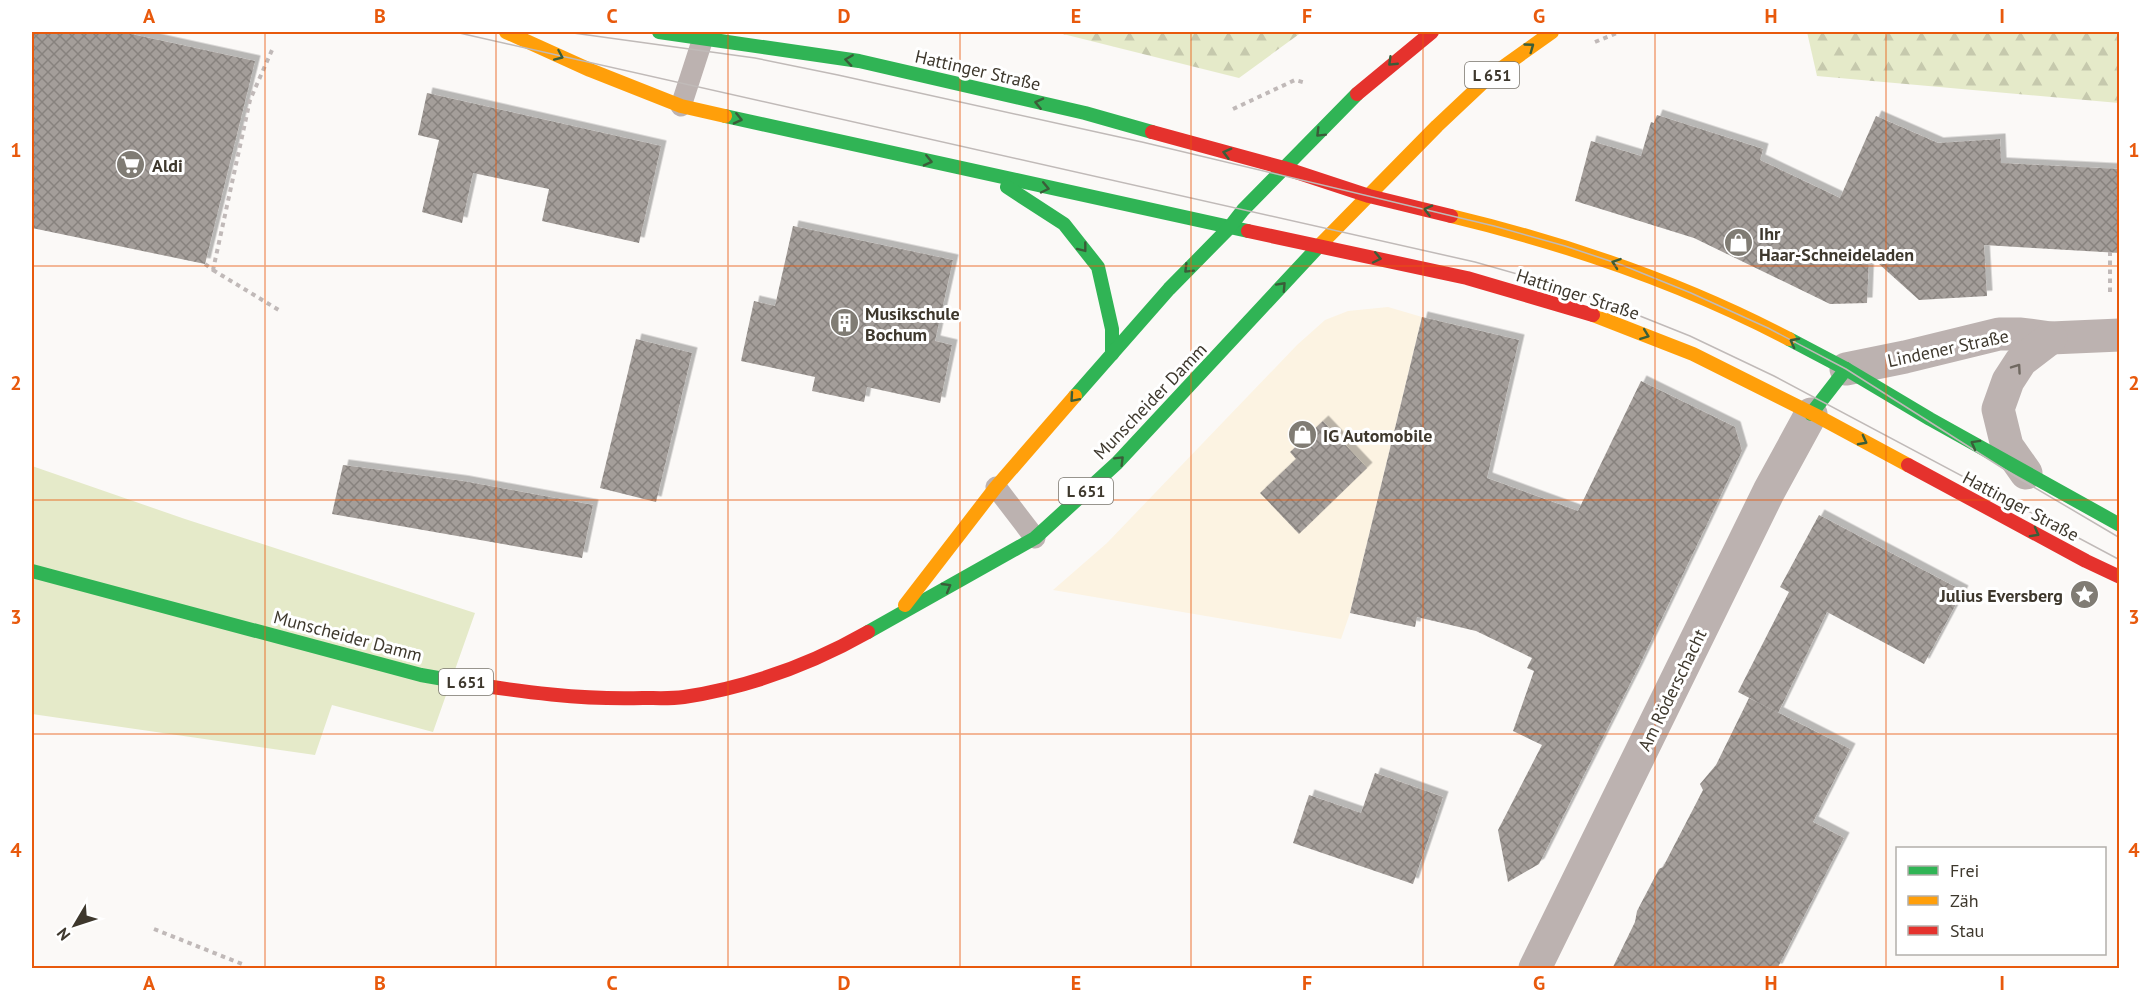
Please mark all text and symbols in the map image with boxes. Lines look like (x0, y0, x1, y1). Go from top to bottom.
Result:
text: A (143, 3, 156, 29)
text: B (374, 3, 386, 29)
text: C (606, 3, 618, 29)
text: D (838, 3, 851, 29)
text: E (1071, 3, 1081, 29)
text: F (1302, 3, 1312, 29)
text: G (1533, 3, 1545, 29)
text: H (1764, 3, 1778, 29)
text: I (1999, 3, 2005, 29)
street label: Hattinger Straße (913, 44, 1043, 96)
one-way arrow (1523, 44, 1534, 55)
one-way arrow (553, 49, 564, 61)
one-way arrow (844, 54, 853, 67)
one-way arrow (1388, 55, 1399, 66)
road number: L 651 (1465, 62, 1519, 88)
one-way arrow (1034, 97, 1044, 110)
one-way arrow (733, 112, 743, 125)
one-way arrow (1316, 125, 1327, 136)
text: 1 (10, 137, 22, 163)
text: 1 (2128, 137, 2140, 163)
one-way arrow (1223, 147, 1233, 160)
supermarket icon: Aldi (115, 149, 147, 181)
place label: Aldi (152, 154, 183, 177)
one-way arrow (923, 154, 933, 167)
one-way arrow (1039, 181, 1049, 194)
one-way arrow (1424, 204, 1434, 217)
place label: Ihr Haar-Schneideladen (1759, 222, 1914, 266)
shop icon: Ihr Haar-Schneideladen (1722, 227, 1754, 259)
one-way arrow (1075, 241, 1086, 252)
one-way arrow (1372, 251, 1382, 264)
one-way arrow (1611, 258, 1622, 271)
one-way arrow (1184, 263, 1195, 273)
street label: Hattinger Straße (1514, 263, 1642, 325)
one-way arrow (1275, 282, 1286, 293)
place label: Musikschule Bochum (865, 302, 960, 346)
building icon: Musikschule Bochum (828, 307, 860, 339)
street label: Lindener Straße (1885, 324, 2011, 372)
one-way arrow (1639, 328, 1649, 341)
street label: Munscheider Damm (1089, 338, 1211, 464)
one-way arrow (1790, 338, 1800, 349)
one-way arrow (2010, 363, 2021, 374)
text: 2 (10, 370, 22, 396)
text: 2 (2128, 370, 2140, 396)
one-way arrow (1070, 391, 1081, 402)
shop icon: IG Automobile (1286, 419, 1318, 451)
place label: IG Automobile (1323, 424, 1432, 447)
one-way arrow (1857, 434, 1867, 445)
one-way arrow (1971, 440, 1982, 452)
one-way arrow (1113, 456, 1124, 466)
street label: Hattinger Straße (1959, 466, 2083, 546)
road number: L 651 (1059, 478, 1113, 504)
one-way arrow (2029, 526, 2039, 537)
place icon: Julius Eversberg (2068, 579, 2100, 611)
one-way arrow (941, 583, 951, 594)
place label: Julius Eversberg (1939, 584, 2063, 607)
text: 3 (10, 604, 22, 630)
text: 3 (2128, 604, 2140, 630)
street label: Munscheider Damm (271, 605, 425, 667)
street label: Am Röderschacht (1633, 625, 1711, 755)
road number: L 651 (439, 669, 493, 695)
text: 4 (10, 837, 22, 863)
text: 4 (2128, 837, 2140, 863)
legend (1896, 847, 2106, 955)
text: Frei (1950, 859, 1979, 882)
text: Zäh (1950, 889, 1979, 912)
north arrow (45, 895, 105, 955)
text: Stau (1950, 919, 1984, 942)
text: N (52, 924, 74, 945)
text: A (143, 970, 156, 996)
text: B (374, 970, 386, 996)
text: C (606, 970, 618, 996)
text: D (838, 970, 851, 996)
text: E (1071, 970, 1081, 996)
text: F (1302, 970, 1312, 996)
text: G (1533, 970, 1545, 996)
text: H (1764, 970, 1778, 996)
text: I (1999, 970, 2005, 996)

